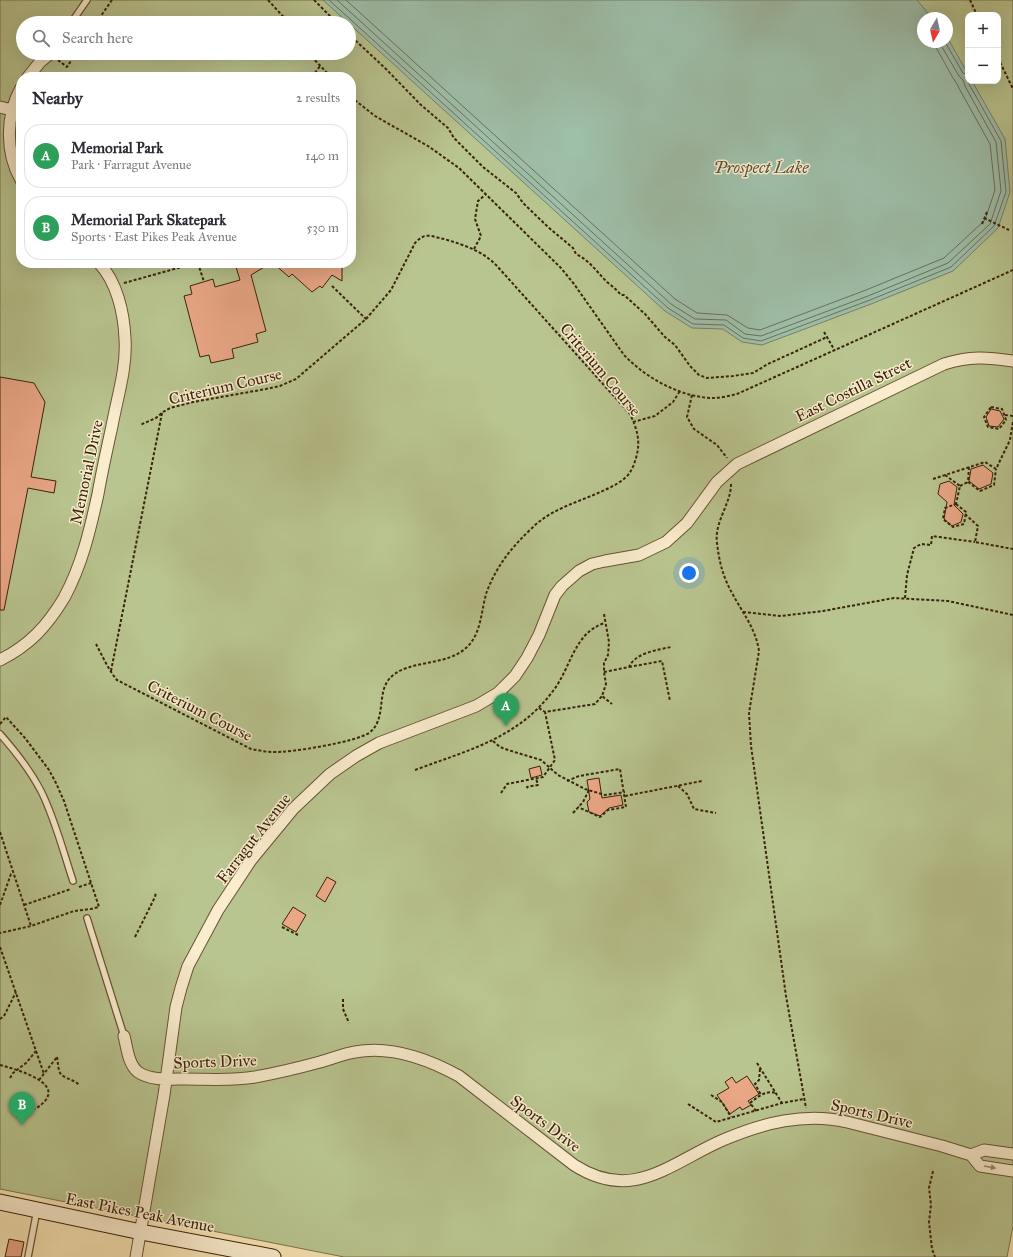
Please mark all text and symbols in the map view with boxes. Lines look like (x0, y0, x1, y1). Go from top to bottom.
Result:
north arrow (917, 12, 953, 48)
map controls (965, 12, 1001, 84)
button: + (965, 12, 1001, 48)
search box (16, 16, 356, 60)
icon: search (30, 27, 52, 49)
text: Search here (62, 29, 133, 47)
button: − (965, 48, 1001, 84)
text: Nearby (32, 88, 83, 109)
text: 2 results (296, 90, 340, 106)
text: Memorial Park (71, 139, 163, 157)
text: A (42, 148, 50, 164)
text: 140 m (305, 148, 339, 164)
text: Park · Farragut Avenue (71, 157, 191, 173)
water label: Prospect Lake (713, 157, 809, 178)
text: Memorial Park Skatepark (71, 211, 226, 229)
text: B (42, 220, 50, 236)
text: 530 m (306, 220, 339, 236)
text: Sports · East Pikes Peak Avenue (71, 229, 237, 245)
street label: Criterium Course (556, 319, 645, 420)
street label: East Costilla Street (792, 353, 915, 426)
street label: Criterium Course (167, 364, 284, 409)
street label: Memorial Drive (66, 418, 107, 526)
your location (679, 563, 699, 583)
street label: Criterium Course (144, 676, 256, 745)
pin: A (493, 693, 519, 726)
street label: Farragut Avenue (212, 789, 295, 888)
street label: Sports Drive (173, 1051, 257, 1072)
street label: Sports Drive (507, 1091, 585, 1156)
pin: B (9, 1092, 35, 1125)
street label: Sports Drive (829, 1095, 915, 1132)
one-way arrow (984, 1165, 996, 1171)
street label: East Pikes Peak Avenue (64, 1189, 216, 1236)

